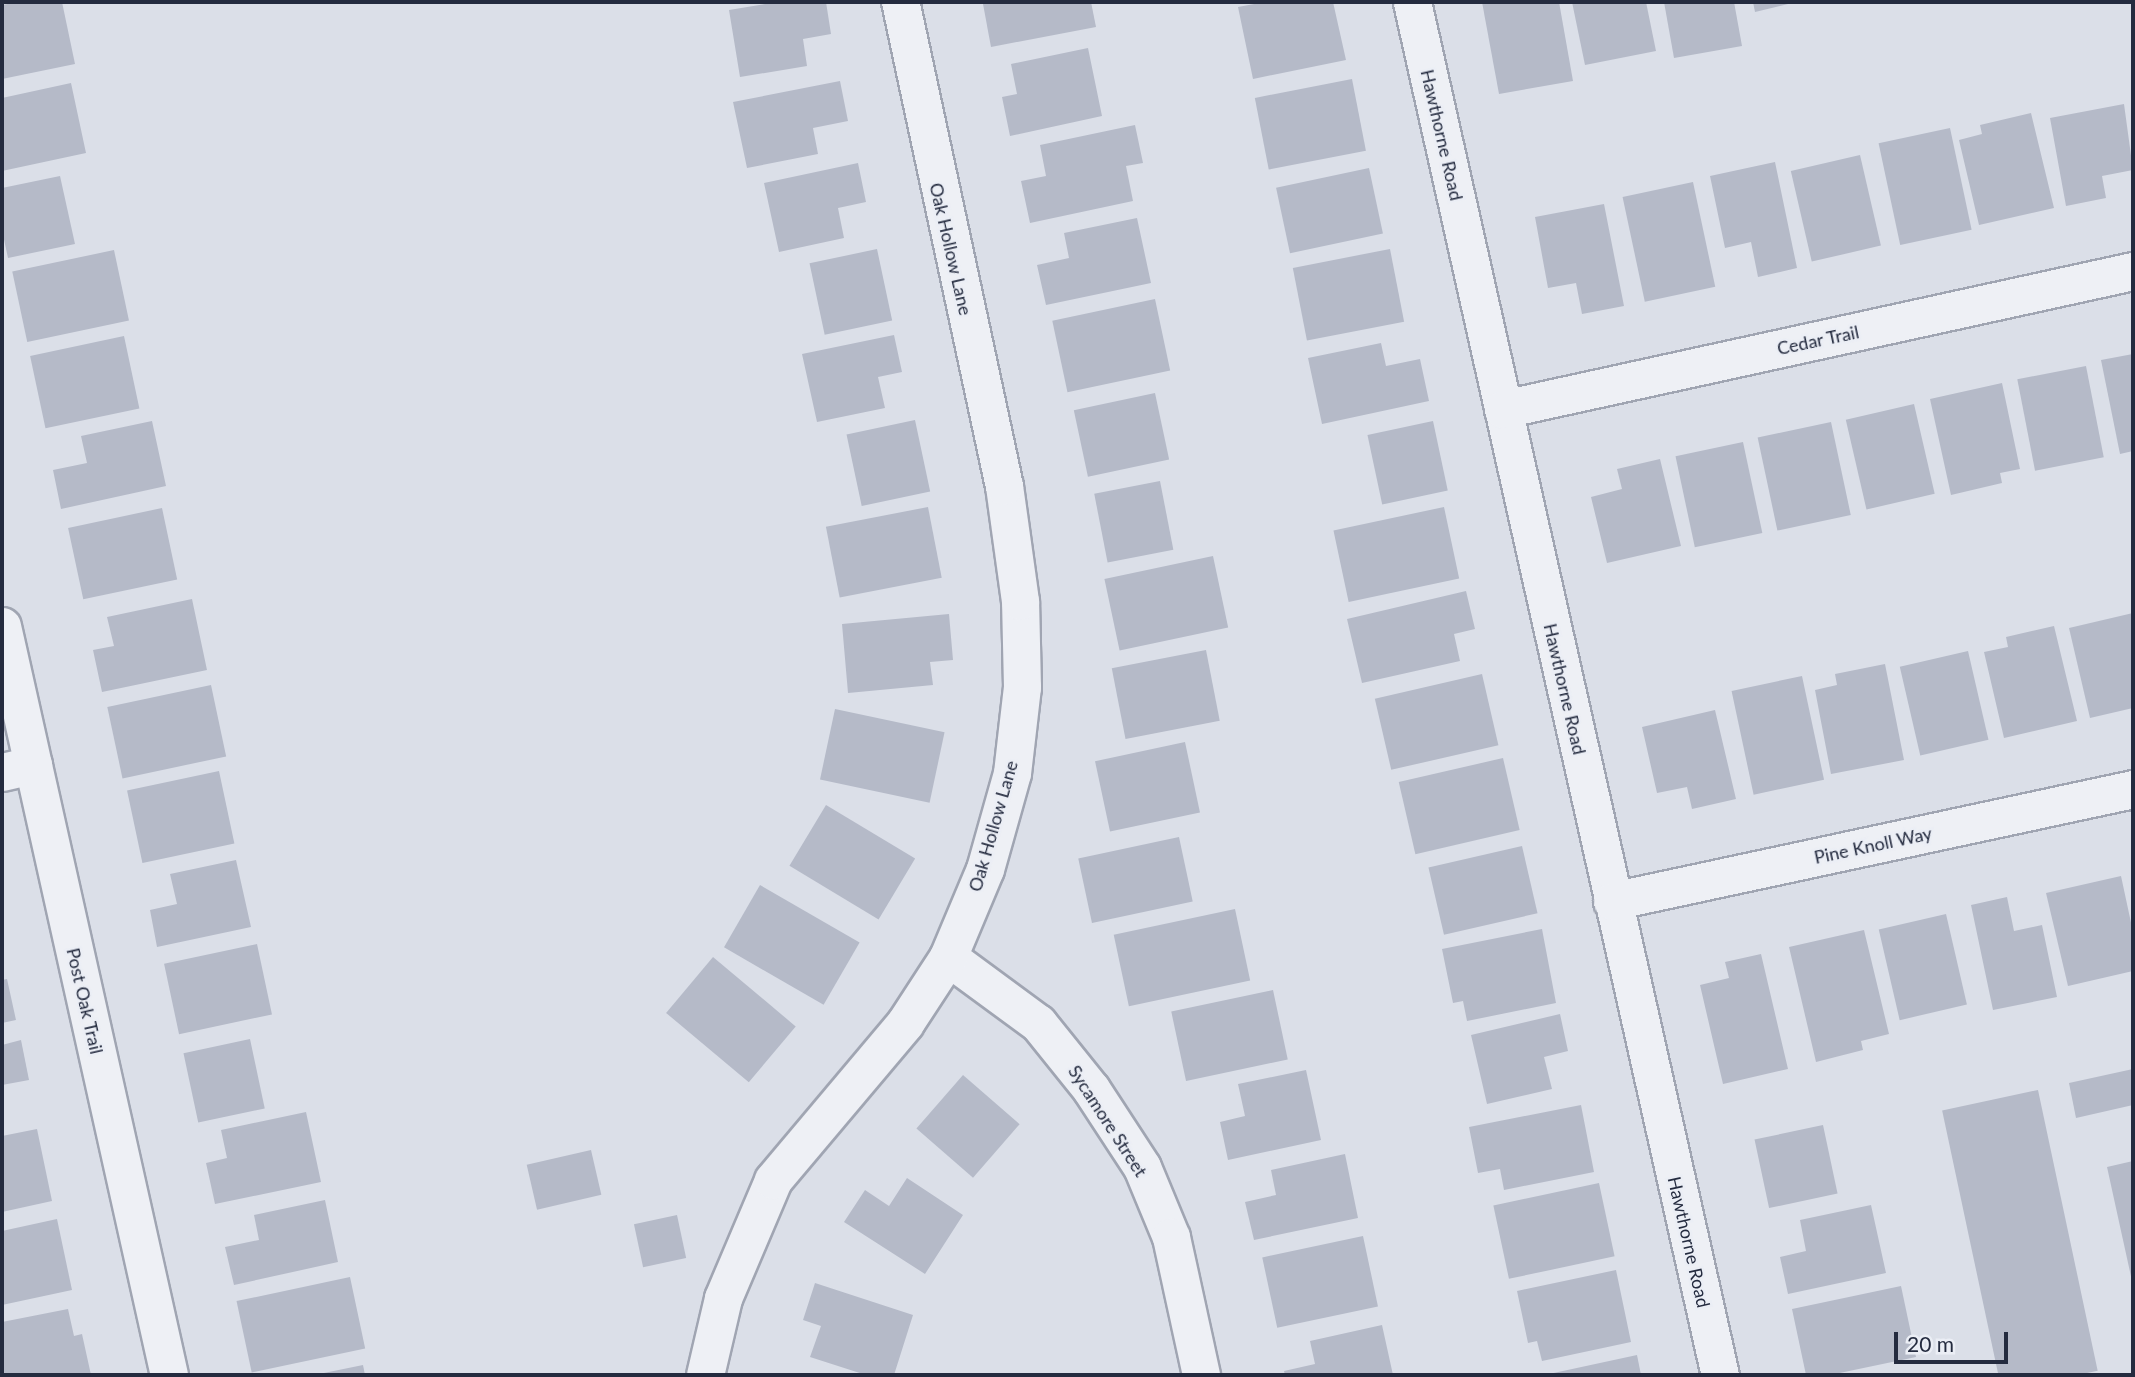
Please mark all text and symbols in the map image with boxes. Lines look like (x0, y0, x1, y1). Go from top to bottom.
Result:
street label: Hawthorne Road (1416, 67, 1468, 203)
street label: Oak Hollow Lane (925, 181, 977, 317)
street label: Cedar Trail (1775, 321, 1861, 359)
street label: Hawthorne Road (1539, 621, 1591, 757)
street label: Oak Hollow Lane (964, 758, 1022, 894)
street label: Pine Knoll Way (1812, 822, 1934, 868)
street label: Post Oak Trail (62, 946, 108, 1056)
street label: Sycamore Street (1064, 1061, 1152, 1181)
street label: Hawthorne Road (1663, 1174, 1715, 1310)
scale bar (1897, 1318, 2011, 1362)
text: 20 m (1907, 1331, 1954, 1356)

